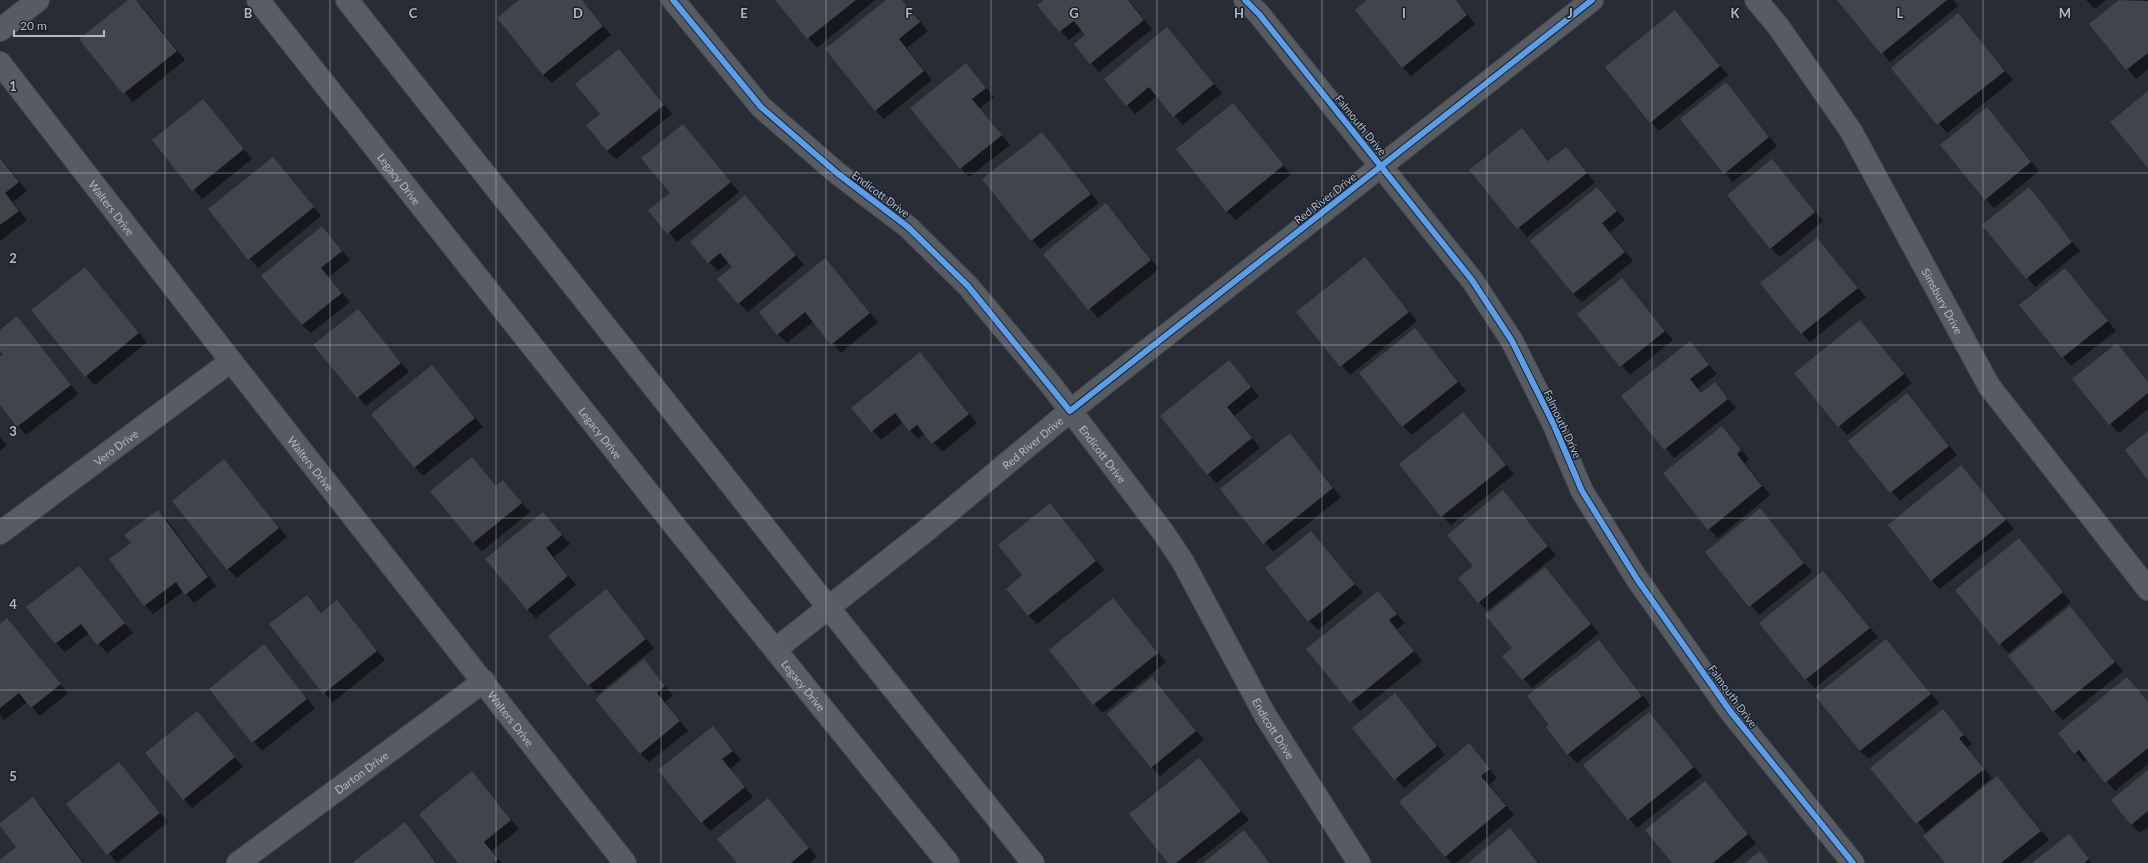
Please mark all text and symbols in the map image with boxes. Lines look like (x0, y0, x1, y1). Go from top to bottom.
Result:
text: B (244, 5, 253, 21)
text: C (409, 5, 418, 21)
text: D (573, 5, 583, 21)
text: E (740, 5, 748, 21)
text: F (905, 5, 913, 21)
text: G (1069, 5, 1079, 21)
text: H (1234, 5, 1244, 21)
text: I (1402, 5, 1406, 21)
text: J (1567, 5, 1573, 21)
text: K (1731, 5, 1741, 21)
text: L (1897, 5, 1904, 21)
text: M (2059, 5, 2071, 21)
scale bar (14, 12, 104, 38)
text: 20 m (20, 18, 47, 33)
text: 1 (9, 78, 17, 94)
street label: Falmouth Drive (1333, 92, 1389, 158)
street label: Legacy Drive (375, 150, 424, 207)
street label: Endicott Drive (850, 168, 913, 220)
street label: Red River Drive (1291, 170, 1359, 226)
street label: Walters Drive (87, 177, 138, 238)
text: 2 (9, 250, 17, 266)
street label: Simsbury Drive (1920, 265, 1966, 336)
street label: Falmouth Drive (1541, 388, 1585, 460)
street label: Legacy Drive (576, 404, 625, 461)
street label: Red River Drive (999, 413, 1065, 471)
street label: Endicott Drive (1077, 422, 1129, 485)
text: 3 (9, 423, 17, 439)
street label: Vero Drive (91, 426, 140, 468)
street label: Walters Drive (286, 433, 337, 494)
text: 4 (9, 596, 17, 612)
street label: Legacy Drive (779, 657, 829, 713)
street label: Falmouth Drive (1706, 662, 1760, 730)
street label: Walters Drive (486, 688, 537, 748)
street label: Endicott Drive (1250, 695, 1298, 761)
street label: Darton Drive (332, 748, 390, 796)
text: 5 (9, 768, 17, 784)

